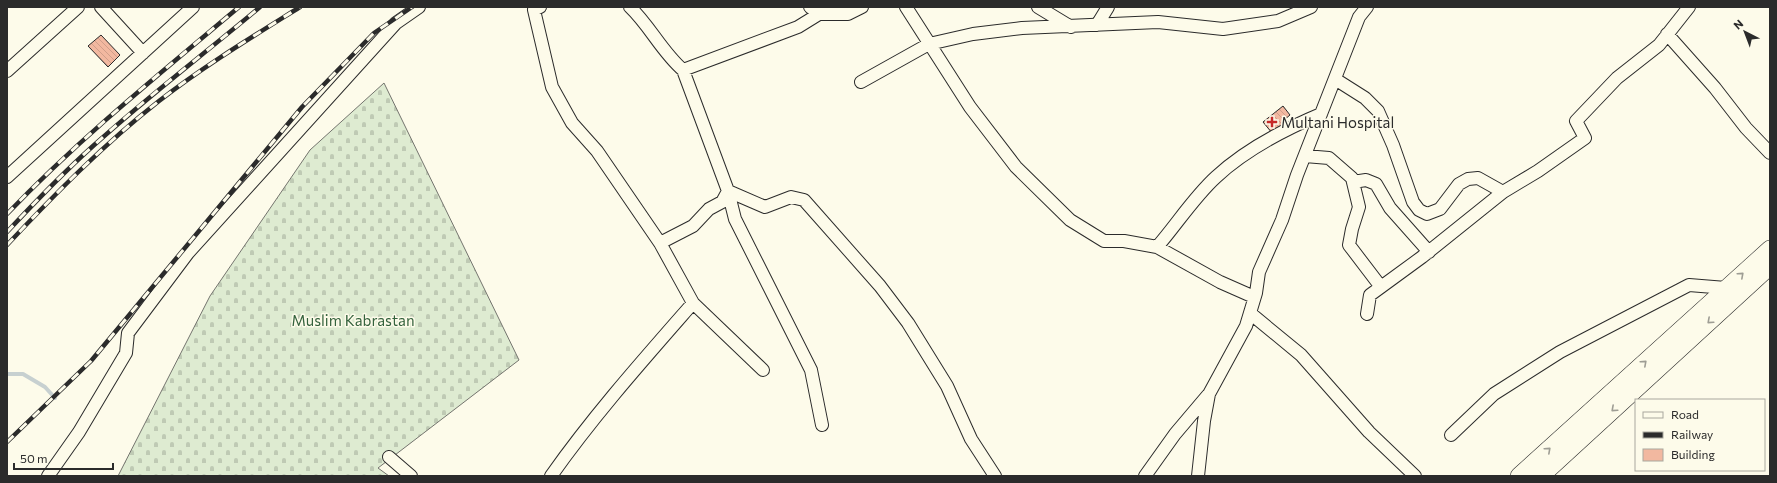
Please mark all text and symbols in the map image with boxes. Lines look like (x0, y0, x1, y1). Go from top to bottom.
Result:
north arrow (1725, 12, 1765, 52)
text: N (1731, 17, 1745, 32)
place label: Multani Hospital (1281, 113, 1394, 131)
marker: Multani Hospital (1266, 116, 1278, 128)
one-way arrow (1736, 273, 1743, 280)
park label: Muslim Kabrastan (292, 311, 415, 329)
one-way arrow (1707, 316, 1715, 324)
one-way arrow (1639, 360, 1647, 367)
legend (1635, 399, 1765, 471)
one-way arrow (1612, 404, 1619, 411)
text: Road (1671, 407, 1699, 421)
text: Railway (1671, 427, 1713, 441)
scale bar (14, 445, 113, 471)
one-way arrow (1543, 447, 1551, 455)
text: Building (1671, 447, 1715, 461)
text: 50 m (20, 451, 48, 465)

